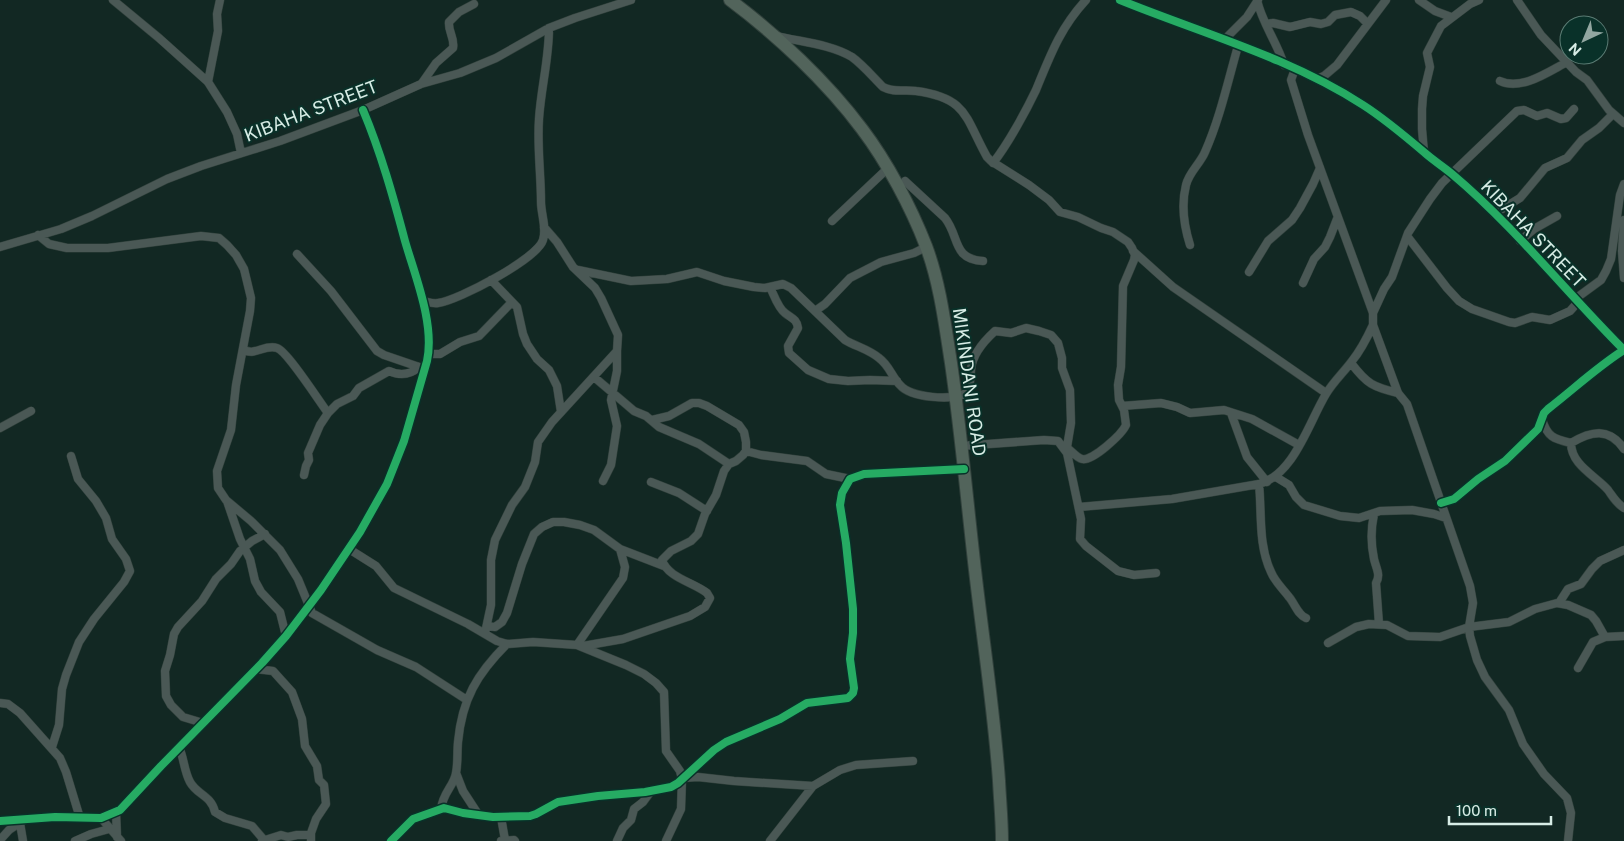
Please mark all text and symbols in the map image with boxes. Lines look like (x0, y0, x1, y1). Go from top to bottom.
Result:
north arrow (1559, 15, 1609, 65)
text: N (1565, 40, 1584, 59)
street label: KIBAHA STREET (241, 75, 381, 146)
street label: KIBAHA STREET (1477, 176, 1590, 292)
street label: MIKINDANI ROAD (949, 306, 990, 457)
scale bar (1449, 794, 1552, 826)
text: 100 m (1456, 802, 1497, 819)

